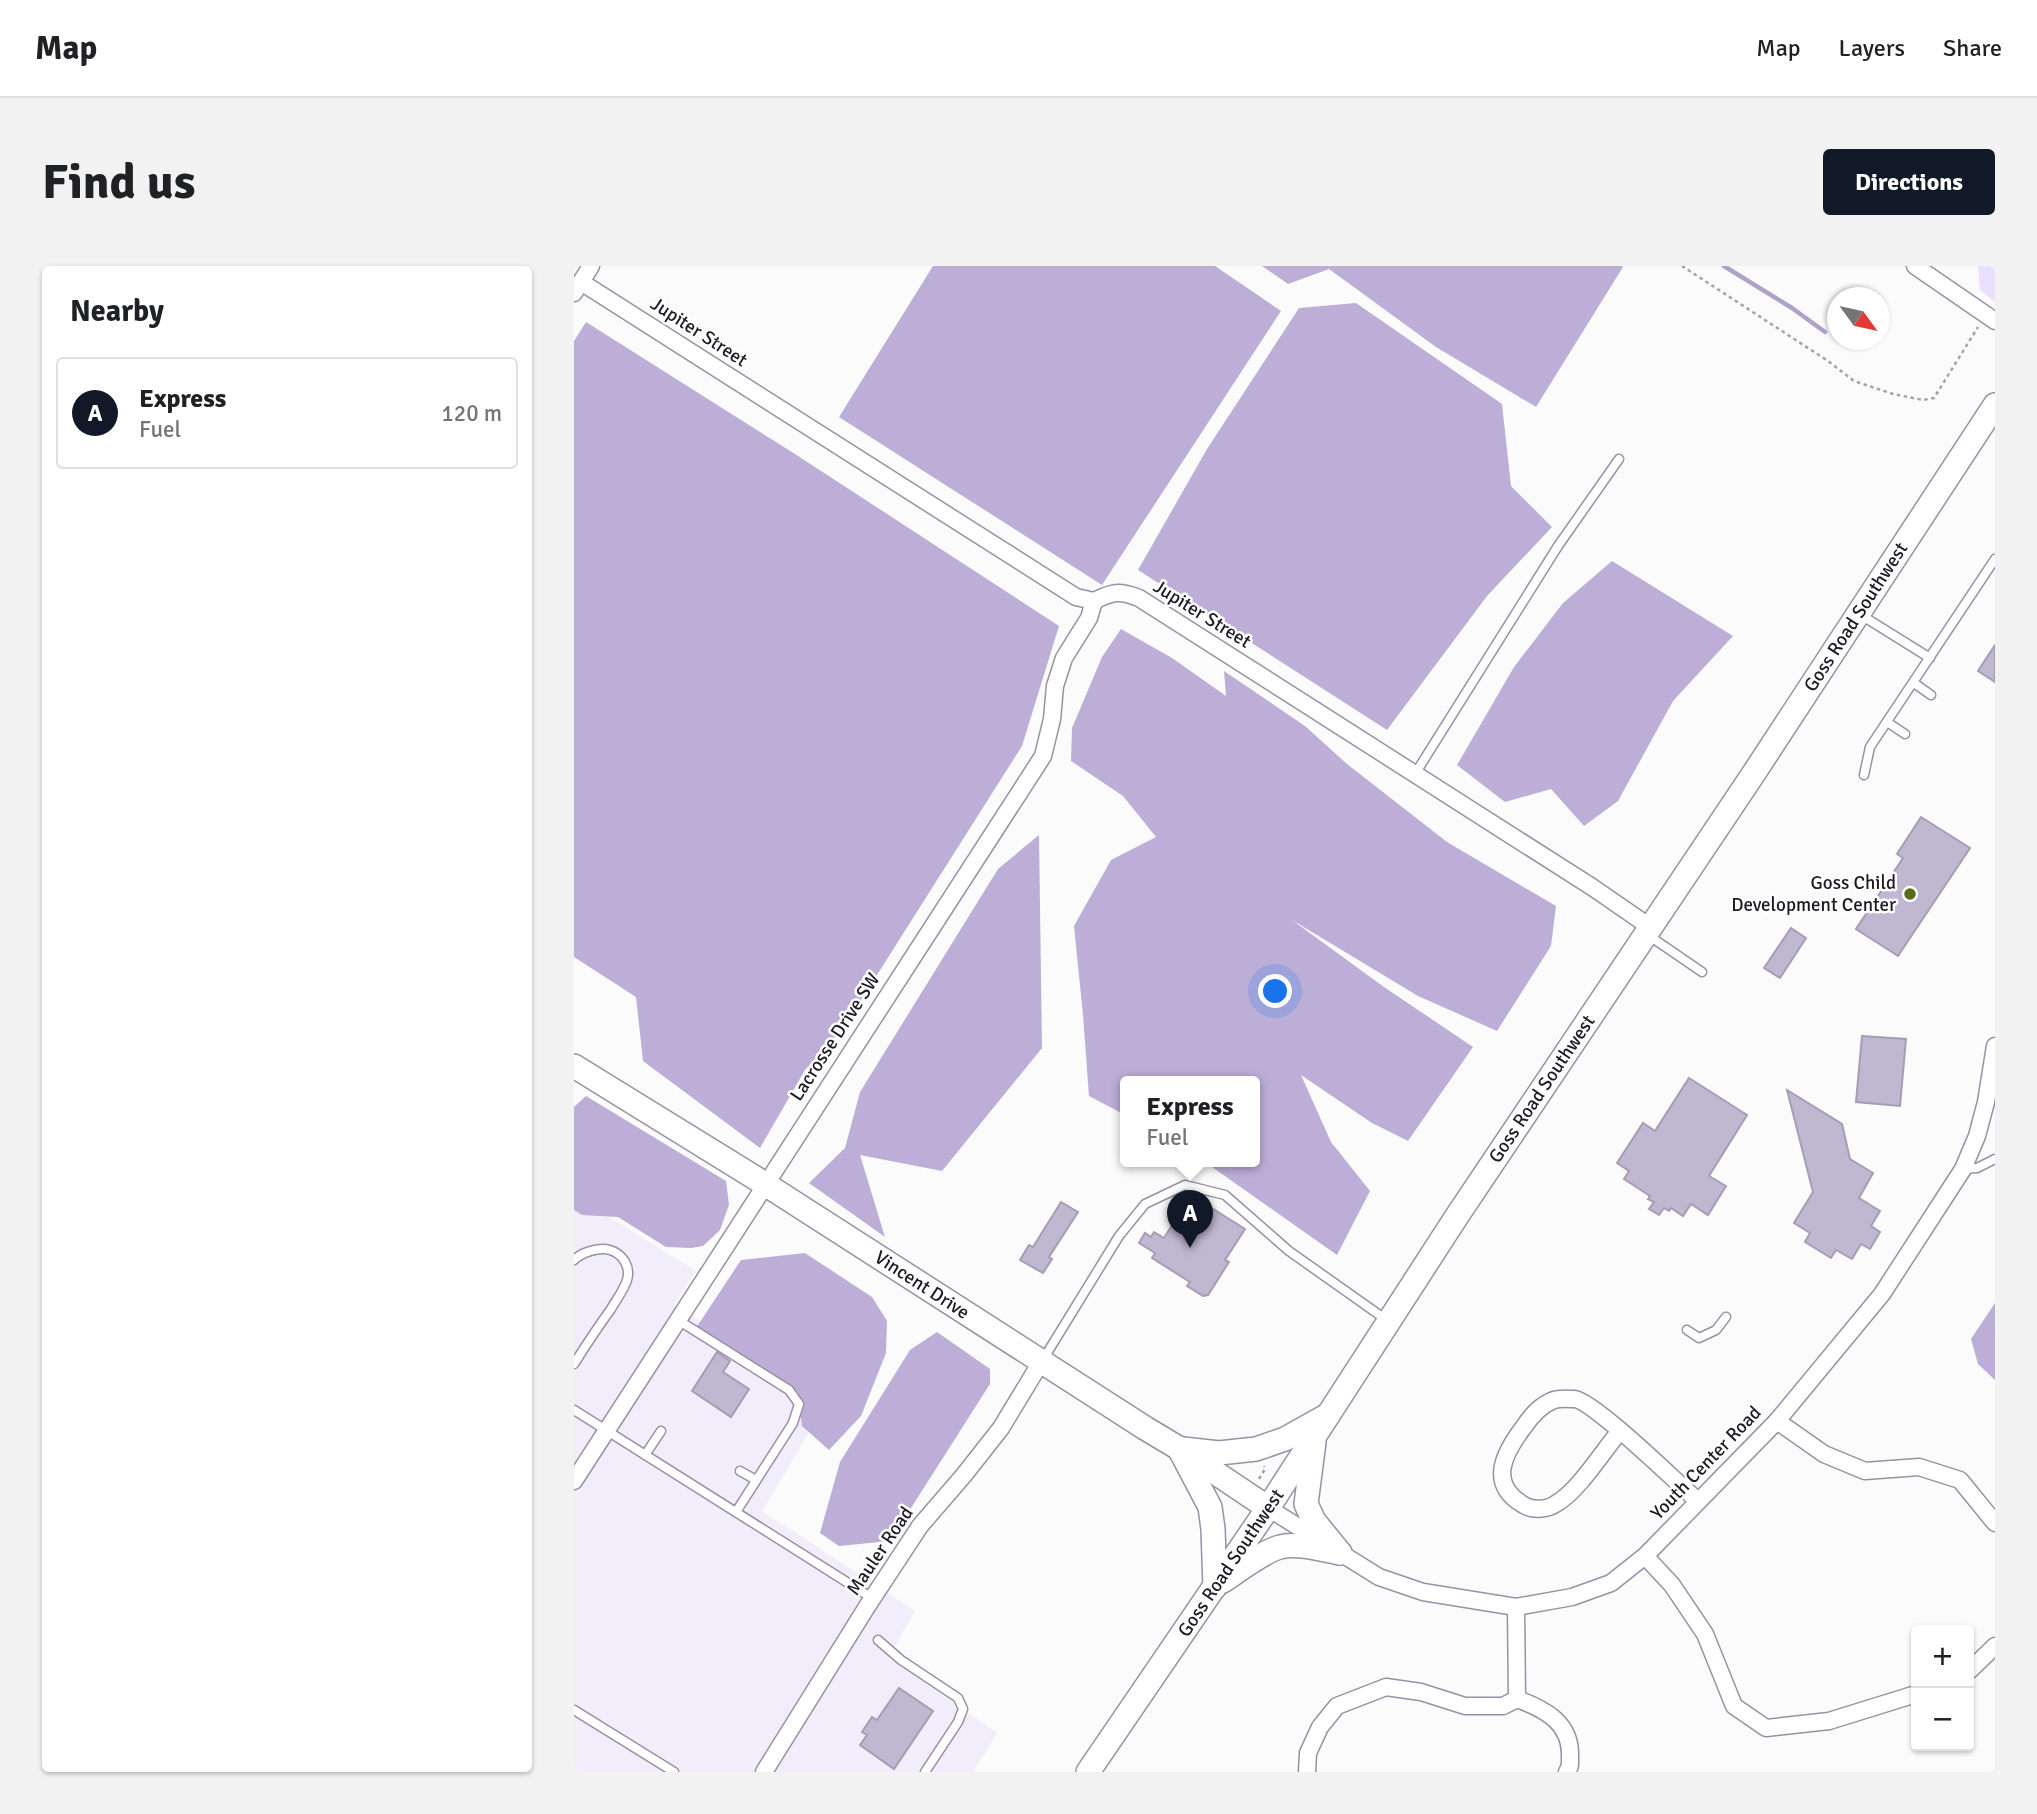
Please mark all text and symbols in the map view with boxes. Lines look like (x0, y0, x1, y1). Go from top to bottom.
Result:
text: Map (35, 28, 97, 69)
text: Map (1756, 33, 1801, 63)
text: Layers (1839, 33, 1905, 63)
text: Share (1943, 33, 2002, 63)
button: Directions (1823, 149, 1995, 215)
text: Find us (42, 152, 195, 212)
north arrow (1827, 287, 1890, 350)
street label: Jupiter Street (646, 292, 752, 372)
text: Nearby (70, 293, 164, 330)
text: Express (139, 383, 226, 415)
text: A (88, 399, 102, 428)
text: 120 m (441, 399, 502, 428)
text: Fuel (139, 415, 181, 444)
street label: Goss Road Southwest (1799, 538, 1913, 696)
street label: Jupiter Street (1149, 574, 1256, 654)
place label: Goss Child Development Center (1731, 871, 1896, 917)
marker: Goss Child Development Center (1902, 886, 1918, 902)
street label: Lacrosse Drive SW (785, 968, 885, 1106)
your location (1258, 974, 1292, 1008)
street label: Goss Road Southwest (1484, 1010, 1601, 1168)
popup (1120, 1076, 1260, 1167)
text: Express (1146, 1091, 1234, 1123)
text: Fuel (1146, 1123, 1189, 1152)
pin: A (1167, 1190, 1213, 1248)
street label: Vincent Drive (870, 1245, 974, 1325)
street label: Youth Center Road (1646, 1401, 1766, 1525)
street label: Goss Road Southwest (1173, 1484, 1290, 1642)
street label: Mauler Road (842, 1502, 918, 1600)
map controls (1911, 1625, 1974, 1751)
button: + (1911, 1625, 1974, 1688)
button: − (1911, 1688, 1974, 1751)

